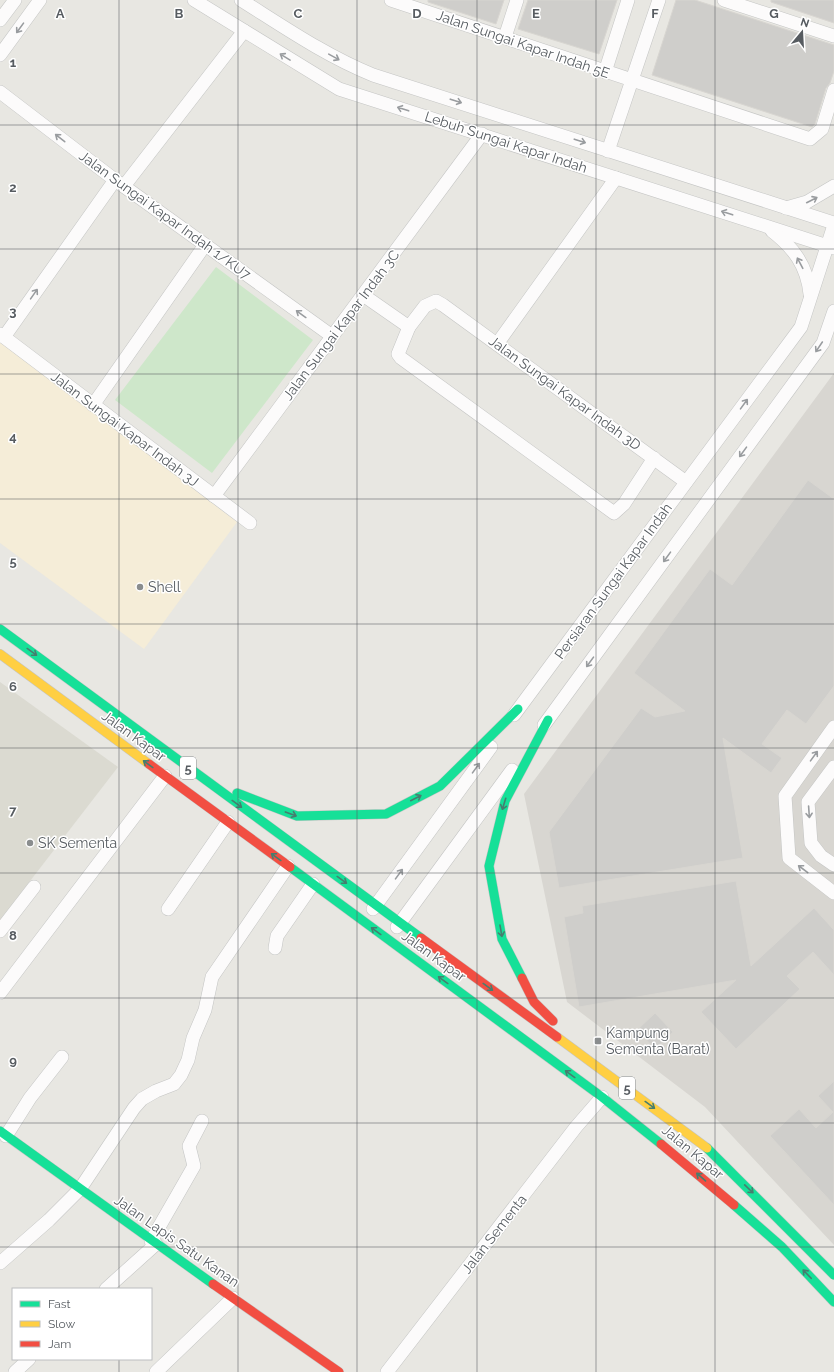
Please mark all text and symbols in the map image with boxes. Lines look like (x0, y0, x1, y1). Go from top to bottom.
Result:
text: A (56, 6, 65, 21)
text: B (175, 6, 184, 21)
text: C (294, 6, 303, 21)
text: D (412, 6, 422, 21)
street label: Jalan Sungai Kapar Indah 5E (434, 6, 612, 82)
text: F (651, 6, 659, 21)
text: G (769, 6, 779, 21)
north arrow (782, 12, 822, 52)
text: N (799, 15, 811, 30)
one-way arrow (16, 22, 24, 33)
one-way arrow (280, 53, 291, 61)
one-way arrow (328, 53, 340, 61)
text: 1 (10, 55, 17, 70)
one-way arrow (449, 98, 462, 105)
one-way arrow (397, 105, 410, 112)
street label: Lebuh Sungai Kapar Indah (423, 108, 589, 176)
one-way arrow (55, 133, 66, 142)
one-way arrow (573, 138, 586, 145)
street label: Jalan Sungai Kapar Indah 1/KU7 (76, 148, 254, 283)
text: 2 (9, 180, 17, 195)
one-way arrow (805, 196, 817, 203)
one-way arrow (720, 209, 733, 216)
street label: Jalan Sungai Kapar Indah 3C (280, 247, 403, 403)
one-way arrow (796, 257, 803, 269)
one-way arrow (30, 288, 38, 299)
text: 3 (9, 304, 17, 319)
one-way arrow (295, 310, 306, 318)
street label: Jalan Sungai Kapar Indah 3D (486, 333, 644, 453)
one-way arrow (815, 341, 823, 352)
street label: Jalan Sungai Kapar Indah 3J (48, 368, 202, 490)
one-way arrow (739, 399, 748, 410)
text: 4 (9, 429, 17, 444)
one-way arrow (739, 446, 747, 457)
street label: Persiaran Sungai Kapar Indah (551, 500, 675, 662)
one-way arrow (662, 551, 671, 562)
text: 5 (9, 554, 17, 569)
place label: Shell (148, 579, 181, 595)
marker: Shell (135, 582, 145, 592)
one-way arrow (26, 648, 37, 656)
one-way arrow (586, 656, 594, 667)
text: 6 (9, 679, 17, 694)
street label: Jalan Kapar (99, 707, 169, 765)
one-way arrow (809, 750, 818, 761)
road number: 5 (180, 757, 196, 779)
one-way arrow (143, 759, 154, 768)
one-way arrow (471, 763, 480, 774)
one-way arrow (410, 794, 422, 801)
one-way arrow (500, 798, 507, 811)
one-way arrow (232, 800, 243, 808)
text: 7 (9, 803, 17, 818)
one-way arrow (805, 805, 812, 818)
one-way arrow (284, 811, 297, 818)
place label: SK Sementa (38, 835, 117, 851)
marker: SK Sementa (25, 838, 35, 848)
one-way arrow (270, 853, 281, 861)
one-way arrow (798, 865, 809, 873)
one-way arrow (395, 868, 403, 879)
one-way arrow (337, 876, 348, 885)
one-way arrow (497, 925, 505, 938)
one-way arrow (370, 927, 381, 935)
street label: Jalan Kapar (399, 927, 469, 985)
text: 8 (9, 928, 17, 943)
one-way arrow (438, 976, 449, 985)
one-way arrow (483, 983, 494, 991)
place label: Kampung Sementa (Barat) (606, 1025, 710, 1057)
marker: Kampung Sementa (Barat) (593, 1036, 603, 1046)
text: 9 (9, 1053, 17, 1068)
one-way arrow (565, 1070, 576, 1078)
road number: 5 (619, 1077, 635, 1099)
one-way arrow (644, 1101, 655, 1109)
street label: Jalan Kapar (659, 1122, 727, 1182)
one-way arrow (696, 1172, 706, 1181)
one-way arrow (744, 1184, 754, 1194)
street label: Jalan Sementa (458, 1191, 530, 1277)
street label: Jalan Lapis Satu Kanan (112, 1192, 242, 1290)
one-way arrow (802, 1269, 812, 1279)
legend (12, 1288, 152, 1360)
text: Fast (48, 1297, 71, 1311)
text: Slow (48, 1317, 75, 1331)
text: Jam (48, 1337, 71, 1351)

